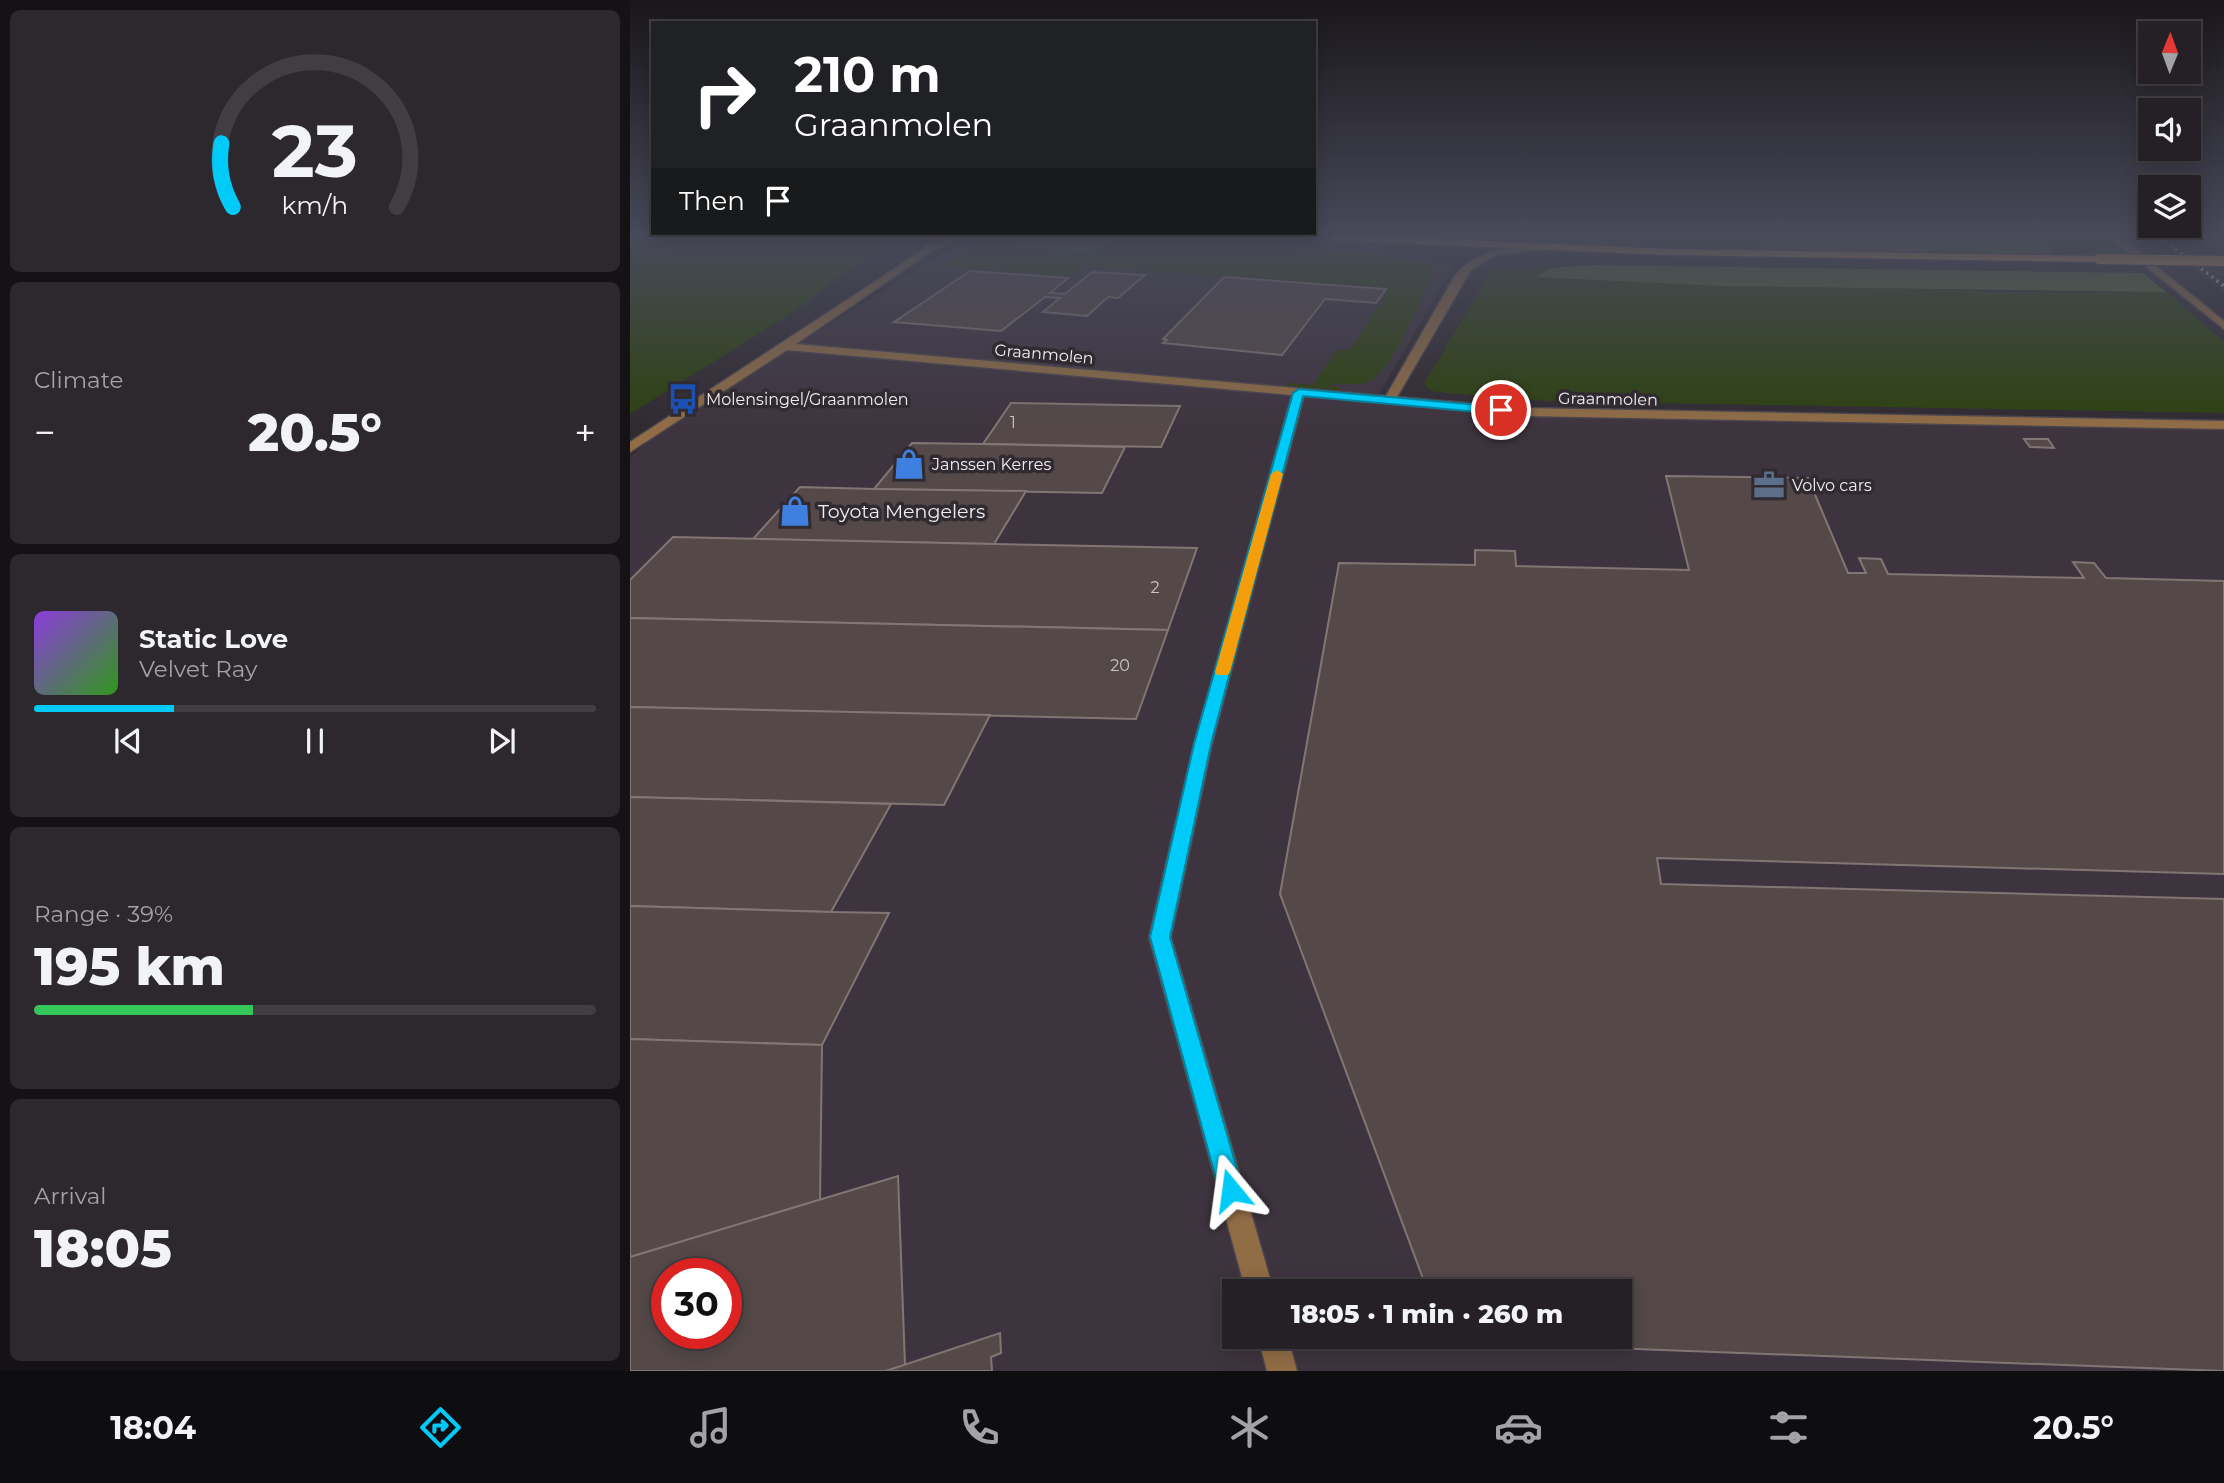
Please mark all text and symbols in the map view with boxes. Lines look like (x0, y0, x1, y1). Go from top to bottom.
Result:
north arrow (2138, 21, 2202, 84)
map controls (2138, 21, 2201, 238)
text: 210 m (794, 45, 941, 104)
icon: right (679, 49, 770, 140)
button: sound (2138, 98, 2201, 161)
text: Graanmolen (794, 105, 993, 144)
text: 23 (272, 107, 358, 195)
button: layers (2138, 175, 2201, 238)
icon: arrive (759, 182, 797, 220)
text: Then (679, 185, 745, 217)
text: km/h (282, 190, 348, 220)
street label: Graanmolen (994, 340, 1094, 368)
text: Climate (34, 366, 123, 394)
pin (1471, 380, 1531, 440)
bus stop icon: Molensingel/Graanmolen (666, 382, 700, 416)
street label: Graanmolen (1558, 389, 1658, 409)
place label: Molensingel/Graanmolen (706, 390, 909, 409)
icon: arrive (1482, 391, 1520, 429)
text: 20.5° (248, 401, 382, 464)
text: − (34, 409, 56, 456)
text: + (574, 409, 596, 456)
house number: 1 (1010, 413, 1016, 432)
shop icon: Janssen Kerres (892, 447, 926, 481)
place label: Janssen Kerres (931, 455, 1051, 474)
office icon: Volvo cars (1752, 468, 1786, 502)
place label: Volvo cars (1792, 476, 1872, 495)
shop icon: Toyota Mengelers (778, 494, 812, 528)
place label: Toyota Mengelers (818, 500, 985, 523)
house number: 2 (1150, 578, 1160, 597)
text: Static Love (139, 623, 288, 655)
text: Velvet Ray (139, 655, 257, 683)
house number: 20 (1110, 656, 1130, 675)
icon: previous (109, 722, 147, 760)
icon: pause (296, 722, 334, 760)
icon: next (483, 722, 521, 760)
text: Range · 39% (34, 900, 173, 928)
text: 195 km (34, 935, 225, 998)
position arrow (1194, 1153, 1268, 1227)
text: Arrival (34, 1182, 107, 1210)
text: 18:05 (34, 1217, 172, 1280)
speed limit sign: 30 (651, 1258, 742, 1349)
text: 18:05 · 1 min · 260 m (1291, 1298, 1563, 1330)
icon: directions (416, 1403, 465, 1452)
icon: music (686, 1403, 735, 1452)
icon: phone (955, 1403, 1004, 1452)
icon: climate (1225, 1403, 1274, 1452)
icon: car (1494, 1403, 1543, 1452)
icon: filters (1764, 1403, 1813, 1452)
text: 18:04 (110, 1408, 196, 1447)
text: 20.5° (2033, 1408, 2114, 1447)

